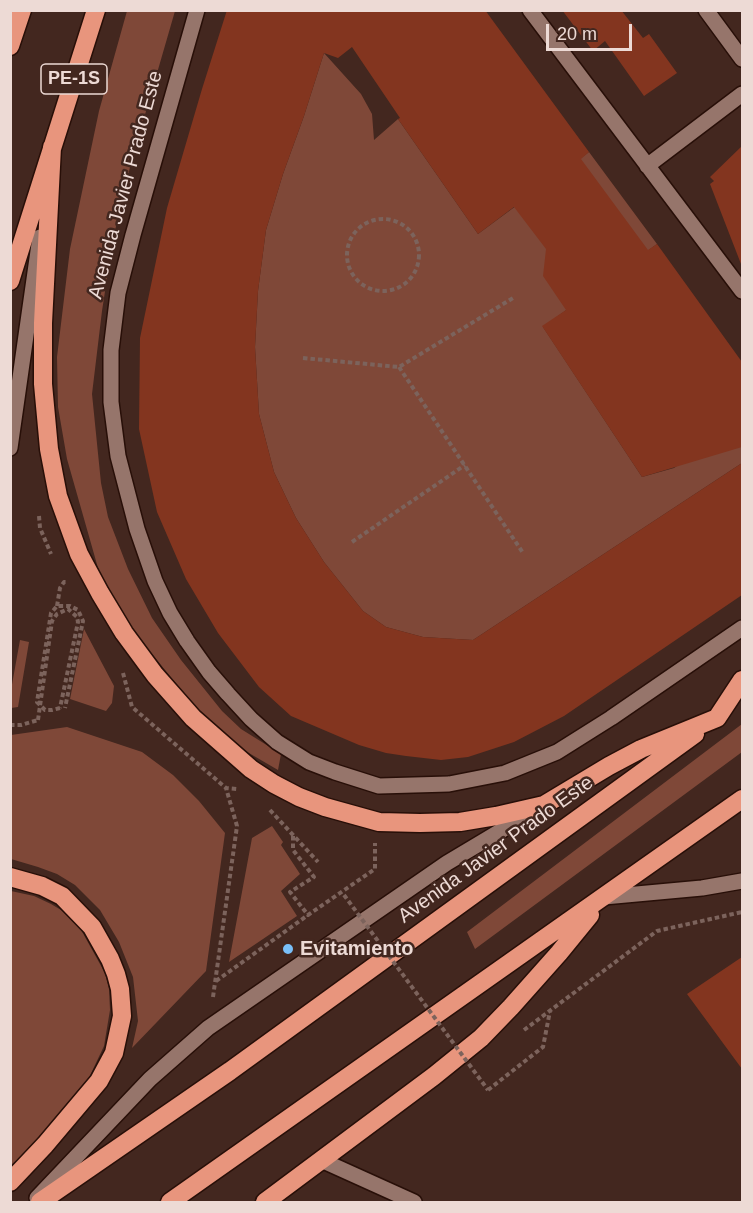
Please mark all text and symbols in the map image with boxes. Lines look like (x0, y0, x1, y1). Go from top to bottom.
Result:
scale bar (549, 12, 634, 50)
text: 20 m (557, 24, 597, 44)
road number: PE-1S (41, 64, 107, 94)
street label: Avenida Javier Prado Este (84, 68, 168, 302)
street label: Avenida Javier Prado Este (394, 771, 598, 929)
place label: Evitamiento (300, 937, 413, 961)
marker: Evitamiento (281, 942, 295, 956)

